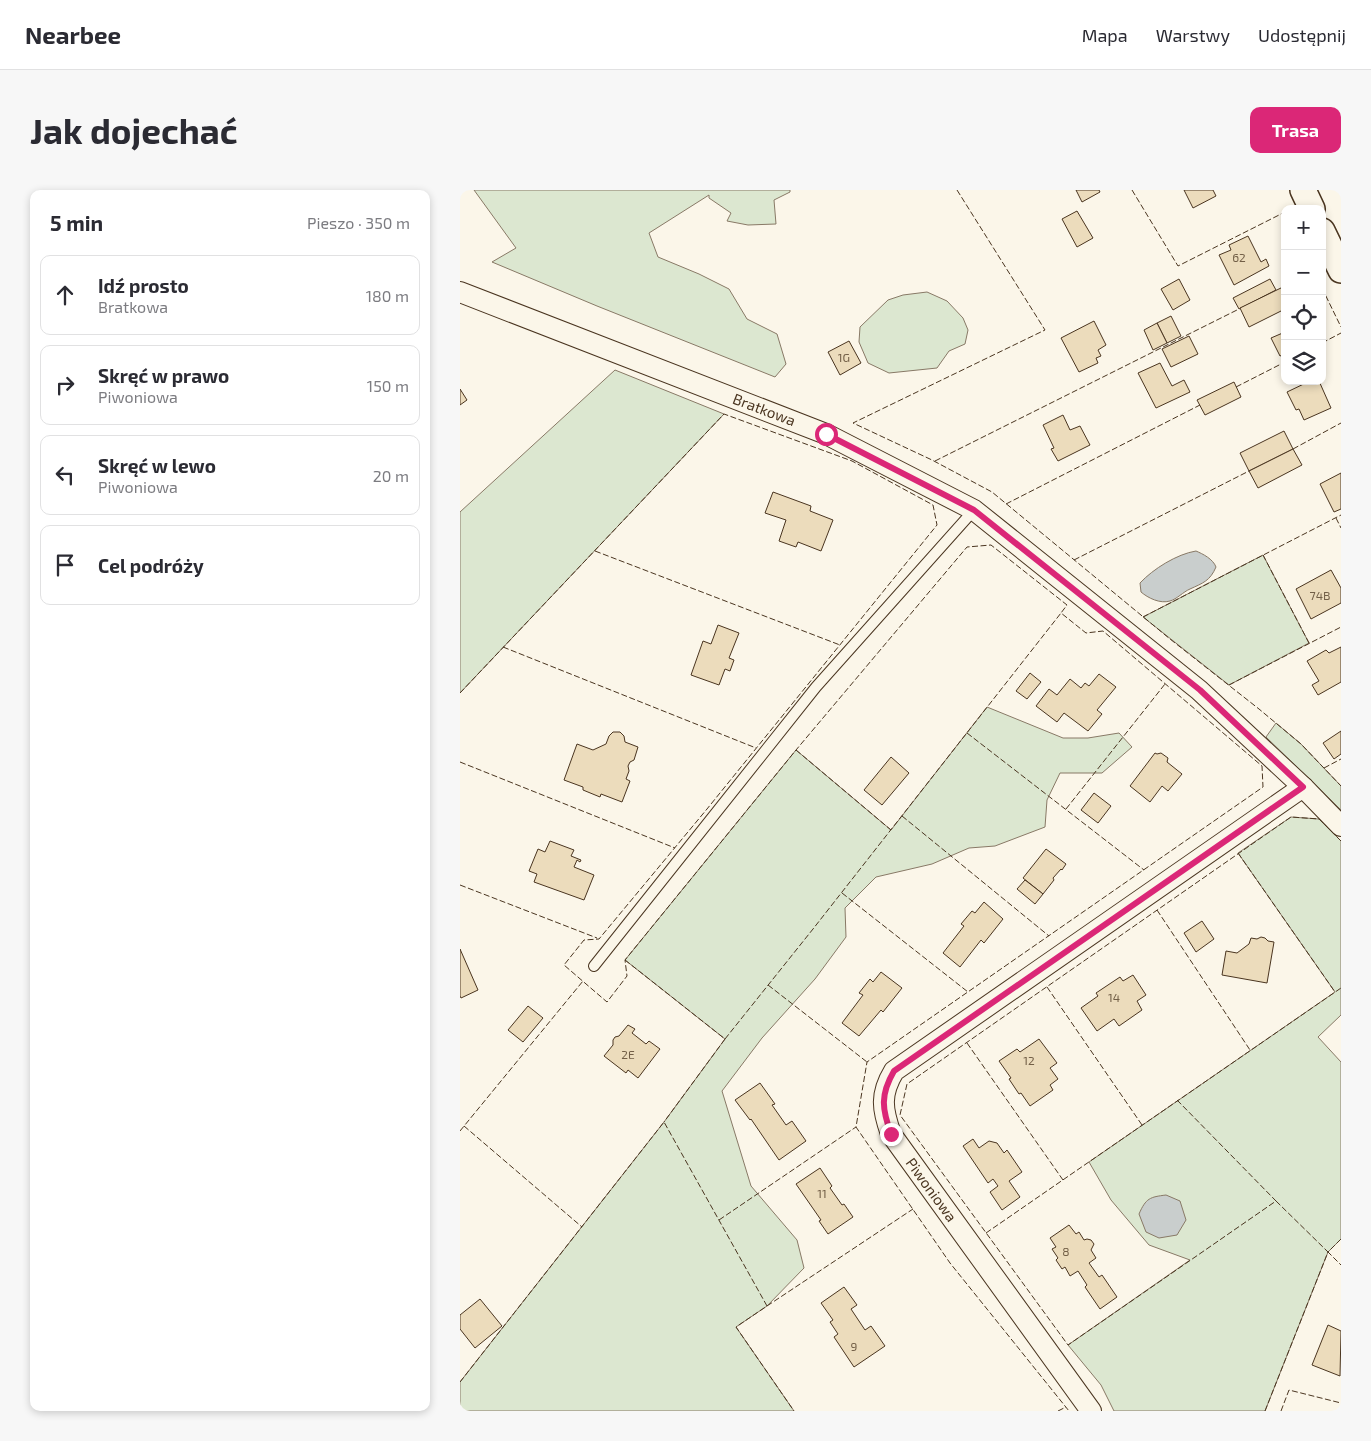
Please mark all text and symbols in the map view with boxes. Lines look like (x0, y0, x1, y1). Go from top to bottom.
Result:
text: Nearbee (25, 20, 121, 49)
text: Mapa (1082, 24, 1128, 46)
text: Warstwy (1156, 24, 1230, 46)
text: Udostępnij (1258, 24, 1346, 46)
button: Trasa (1250, 107, 1341, 153)
text: Jak dojechać (30, 109, 238, 151)
map controls (1281, 205, 1326, 385)
button: + (1281, 205, 1326, 250)
text: 5 min (50, 210, 103, 235)
text: Pieszo · 350 m (307, 213, 410, 232)
house number: 62 (1232, 250, 1246, 264)
button: − (1281, 250, 1326, 295)
text: Idź prosto (98, 274, 189, 297)
icon: ahead (51, 281, 79, 309)
text: 180 m (366, 286, 409, 305)
button: locate (1281, 295, 1326, 340)
text: Bratkowa (98, 297, 168, 316)
button: layers (1281, 340, 1326, 385)
house number: 1G (838, 350, 850, 364)
text: Skręć w prawo (98, 364, 229, 387)
icon: right (51, 371, 79, 399)
text: 150 m (367, 376, 409, 395)
text: Piwoniowa (98, 387, 178, 406)
street label: Bratkowa (730, 389, 798, 429)
route start (815, 423, 838, 446)
text: Skręć w lewo (98, 454, 216, 477)
icon: left (51, 461, 79, 489)
text: 20 m (373, 466, 409, 485)
text: Piwoniowa (98, 477, 178, 496)
icon: arrive (51, 551, 79, 579)
text: Cel podróży (98, 554, 204, 577)
house number: 74B (1310, 588, 1330, 602)
house number: 14 (1108, 990, 1120, 1004)
house number: 2E (621, 1047, 635, 1061)
house number: 12 (1023, 1053, 1035, 1067)
route end (880, 1123, 903, 1146)
street label: Piwoniowa (903, 1154, 961, 1225)
house number: 11 (817, 1186, 827, 1200)
house number: 8 (1062, 1244, 1070, 1258)
house number: 9 (851, 1339, 858, 1353)

